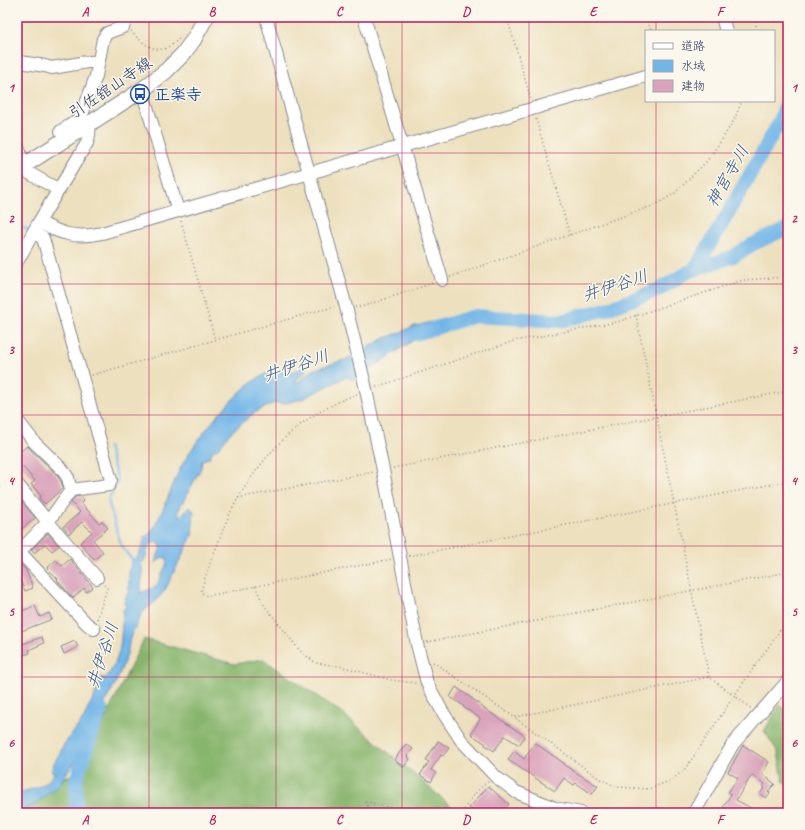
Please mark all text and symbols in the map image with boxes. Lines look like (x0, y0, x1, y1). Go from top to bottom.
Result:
text: A (82, 4, 90, 20)
text: B (209, 4, 217, 20)
text: C (336, 4, 344, 20)
text: D (462, 4, 471, 20)
text: E (590, 4, 599, 20)
text: F (717, 4, 726, 20)
legend (645, 30, 775, 102)
text: 道路 (681, 38, 705, 54)
street label: 引佐舘山寺線 (65, 53, 156, 123)
text: 水域 (681, 58, 705, 74)
text: 建物 (681, 78, 705, 94)
text: 1 (8, 80, 16, 96)
text: 1 (791, 80, 799, 96)
bus stop icon: 正楽寺 (129, 83, 151, 105)
place label: 正楽寺 (154, 85, 202, 105)
water label: 神宮寺川 (701, 142, 754, 211)
text: 2 (8, 211, 15, 227)
text: 2 (791, 211, 798, 227)
water label: 井伊谷川 (580, 265, 651, 306)
text: 3 (8, 342, 15, 358)
text: 3 (791, 342, 798, 358)
water label: 井伊谷川 (261, 345, 332, 386)
text: 4 (8, 473, 16, 489)
text: 4 (791, 473, 799, 489)
text: 5 (8, 604, 15, 620)
text: 5 (791, 604, 798, 620)
water label: 井伊谷川 (82, 620, 123, 691)
text: 6 (8, 735, 15, 751)
text: 6 (791, 735, 798, 751)
text: A (82, 812, 90, 828)
text: B (209, 812, 217, 828)
text: C (336, 812, 344, 828)
text: D (462, 812, 471, 828)
text: E (590, 812, 599, 828)
text: F (717, 812, 726, 828)

